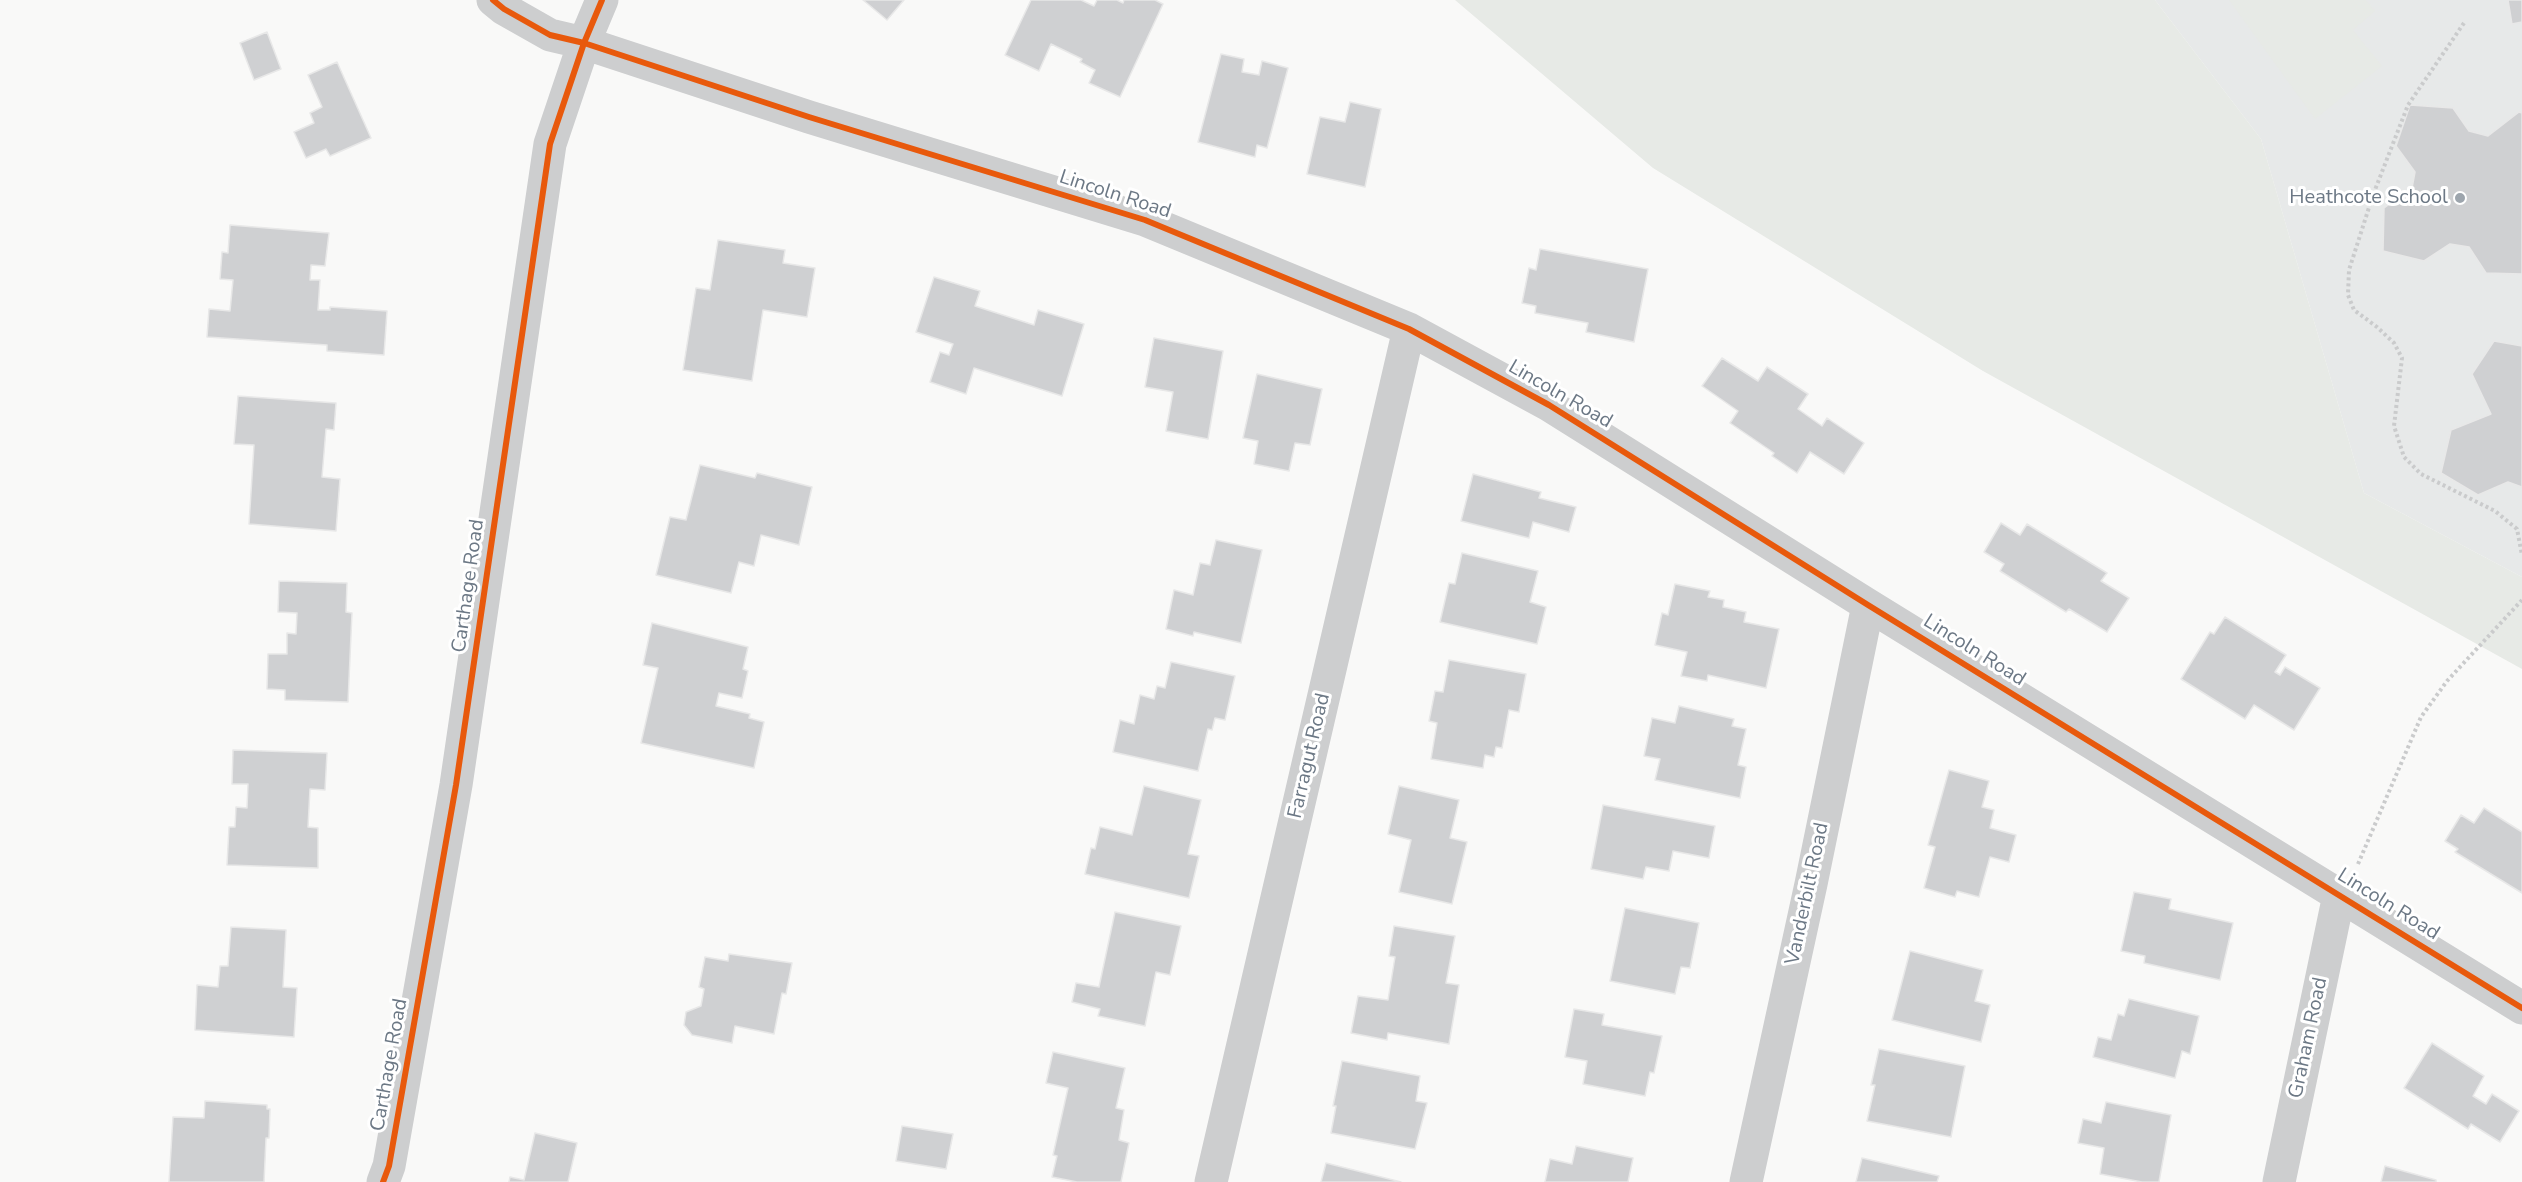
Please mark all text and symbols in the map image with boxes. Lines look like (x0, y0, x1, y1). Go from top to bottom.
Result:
street label: Lincoln Road (1056, 166, 1174, 224)
place label: Heathcote School (2289, 186, 2448, 210)
marker: Heathcote School (2453, 191, 2467, 205)
street label: Lincoln Road (1504, 356, 1616, 434)
street label: Carthage Road (448, 518, 490, 654)
street label: Lincoln Road (1918, 610, 2030, 692)
street label: Farragut Road (1284, 691, 1336, 821)
street label: Vanderbilt Road (1781, 821, 1835, 967)
street label: Lincoln Road (2332, 864, 2444, 946)
street label: Graham Road (2284, 975, 2334, 1101)
street label: Carthage Road (367, 997, 413, 1133)

